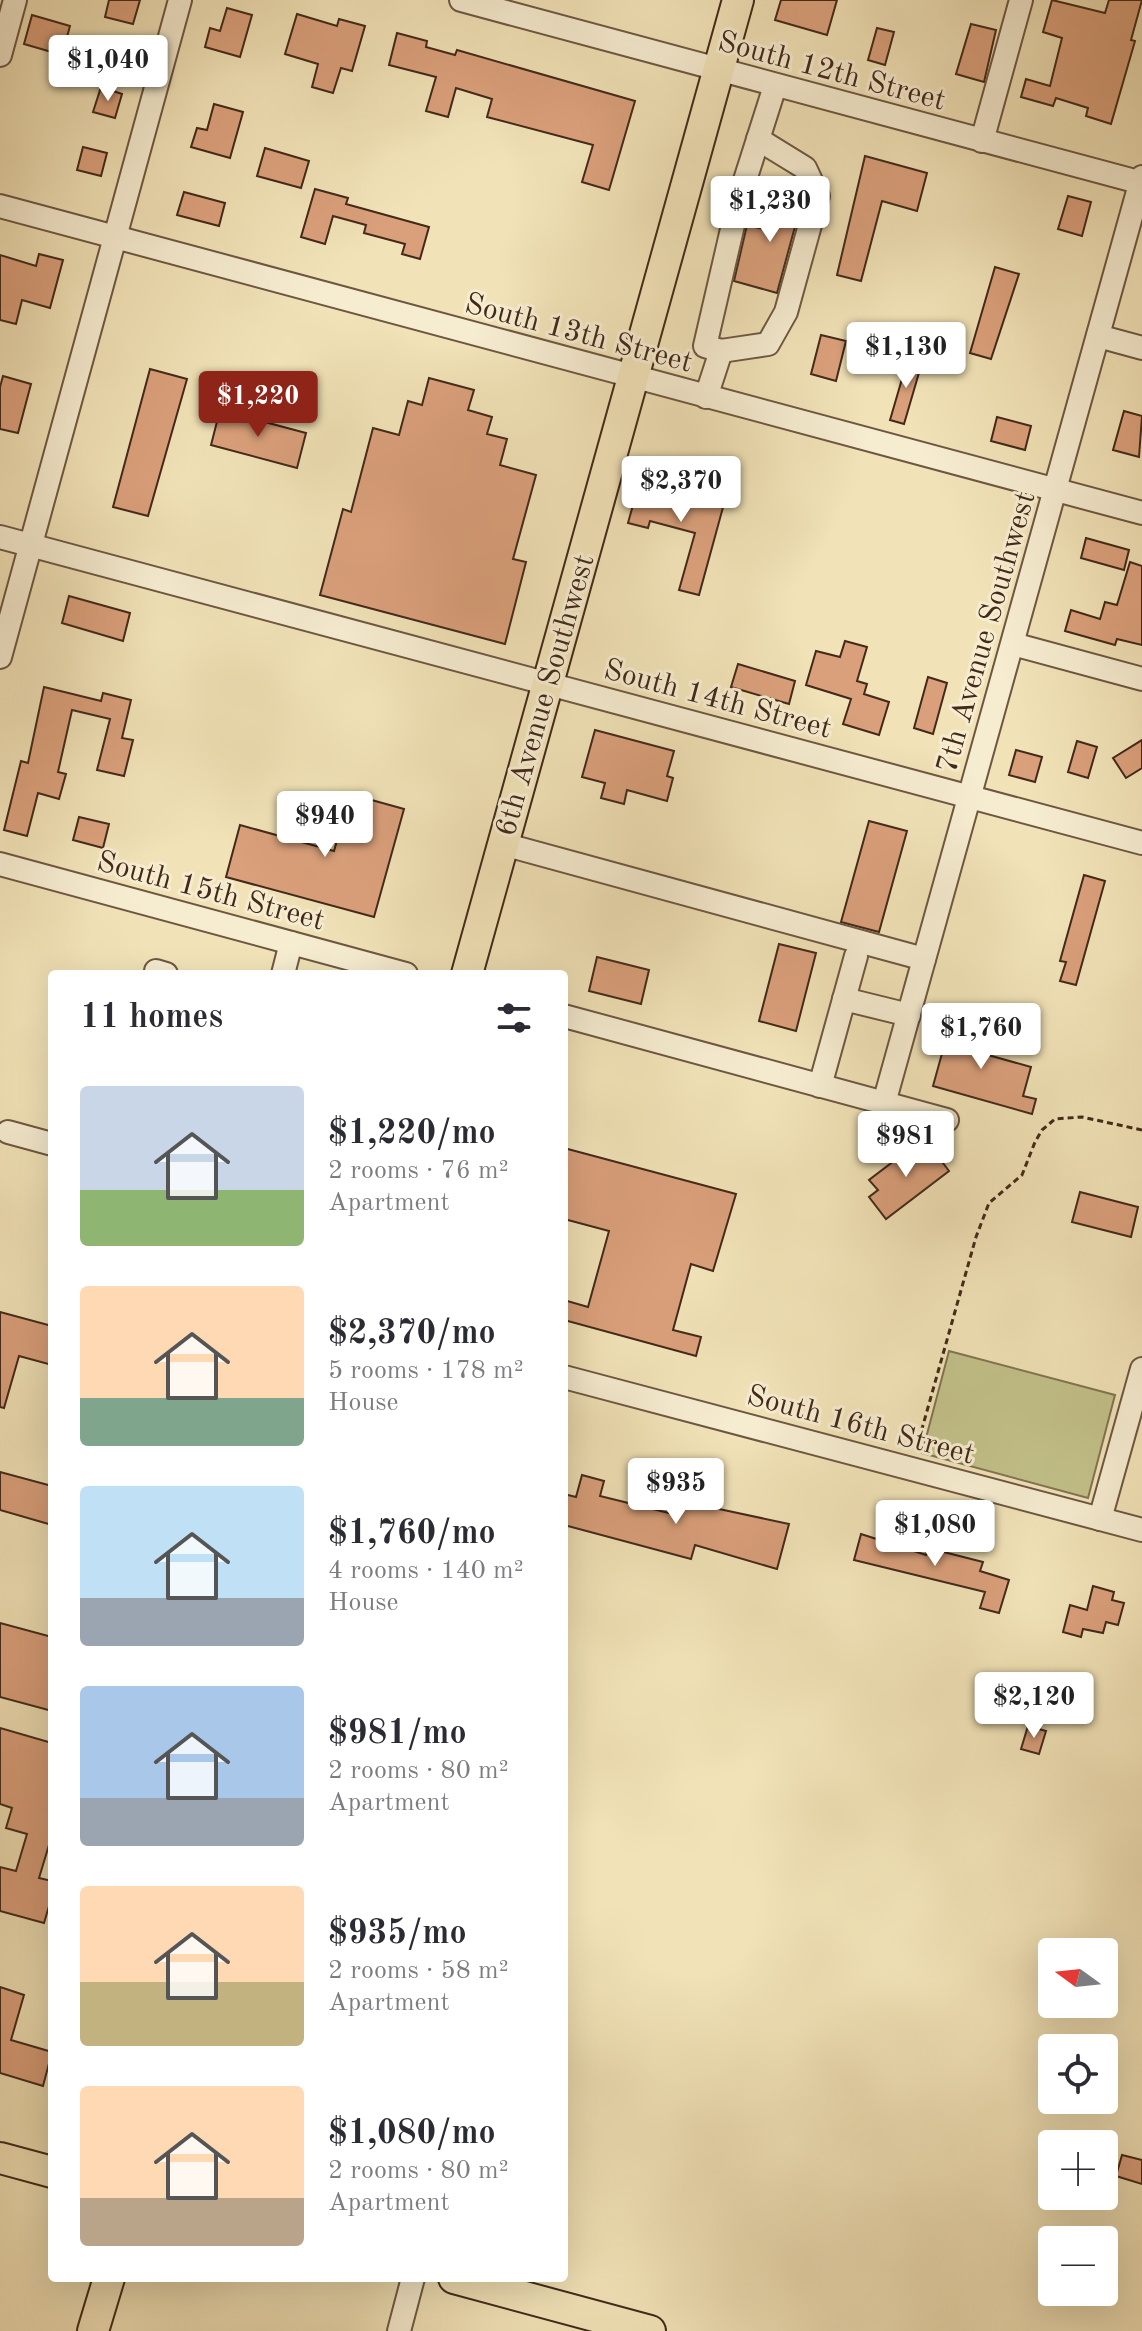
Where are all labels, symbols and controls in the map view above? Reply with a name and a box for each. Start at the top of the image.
street label: South 12th Street [714,27,948,117]
pin: $1,040 [43,35,173,103]
text: $1,040 [67,48,149,74]
pin: $1,230 [705,176,835,244]
text: $1,230 [729,189,811,215]
street label: South 13th Street [461,289,695,379]
pin: $1,130 [841,322,971,390]
text: $1,130 [865,335,947,361]
pin: $1,220 [193,371,323,439]
text: $1,220 [217,384,299,410]
pin: $2,370 [616,456,746,524]
text: $2,370 [640,469,722,495]
street label: 7th Avenue Southwest [932,488,1042,777]
street label: 6th Avenue Southwest [491,551,601,840]
street label: South 14th Street [600,655,834,745]
pin: $940 [278,791,372,859]
text: $940 [295,804,355,830]
street label: South 15th Street [93,847,327,937]
icon: filters [492,996,536,1040]
text: 11 homes [80,1001,223,1035]
pin: $1,760 [916,1003,1046,1071]
text: $1,760 [940,1016,1022,1042]
pin: $981 [859,1111,953,1179]
text: $1,220/mo [328,1117,496,1151]
icon: home [144,1118,240,1214]
text: $981 [876,1124,936,1150]
text: 2 rooms · 76 m² [328,1158,509,1184]
text: Apartment [328,1190,450,1216]
text: $2,370/mo [328,1317,496,1351]
icon: home [144,1318,240,1414]
text: 5 rooms · 178 m² [328,1358,524,1384]
street label: South 16th Street [743,1381,977,1471]
text: House [328,1390,399,1416]
pin: $935 [629,1458,723,1526]
text: $935 [646,1471,706,1497]
pin: $1,080 [870,1500,1000,1568]
text: $1,080 [894,1513,976,1539]
text: $1,760/mo [328,1517,496,1551]
icon: home [144,1518,240,1614]
text: 4 rooms · 140 m² [328,1558,524,1584]
text: House [328,1590,399,1616]
pin: $2,120 [969,1672,1099,1740]
text: $2,120 [993,1685,1075,1711]
text: $981/mo [328,1717,467,1751]
icon: home [144,1718,240,1814]
text: 2 rooms · 80 m² [328,1758,509,1784]
text: Apartment [328,1790,450,1816]
text: $935/mo [328,1917,467,1951]
icon: home [144,1918,240,2014]
north arrow [1038,1938,1118,2018]
map controls [1038,1938,1118,2306]
text: 2 rooms · 58 m² [328,1958,509,1984]
text: Apartment [328,1990,450,2016]
button: locate [1038,2034,1118,2114]
text: $1,080/mo [328,2117,496,2151]
icon: home [144,2118,240,2214]
button: + [1038,2130,1118,2210]
text: 2 rooms · 80 m² [328,2158,509,2184]
text: Apartment [328,2190,450,2216]
button: − [1038,2226,1118,2306]

